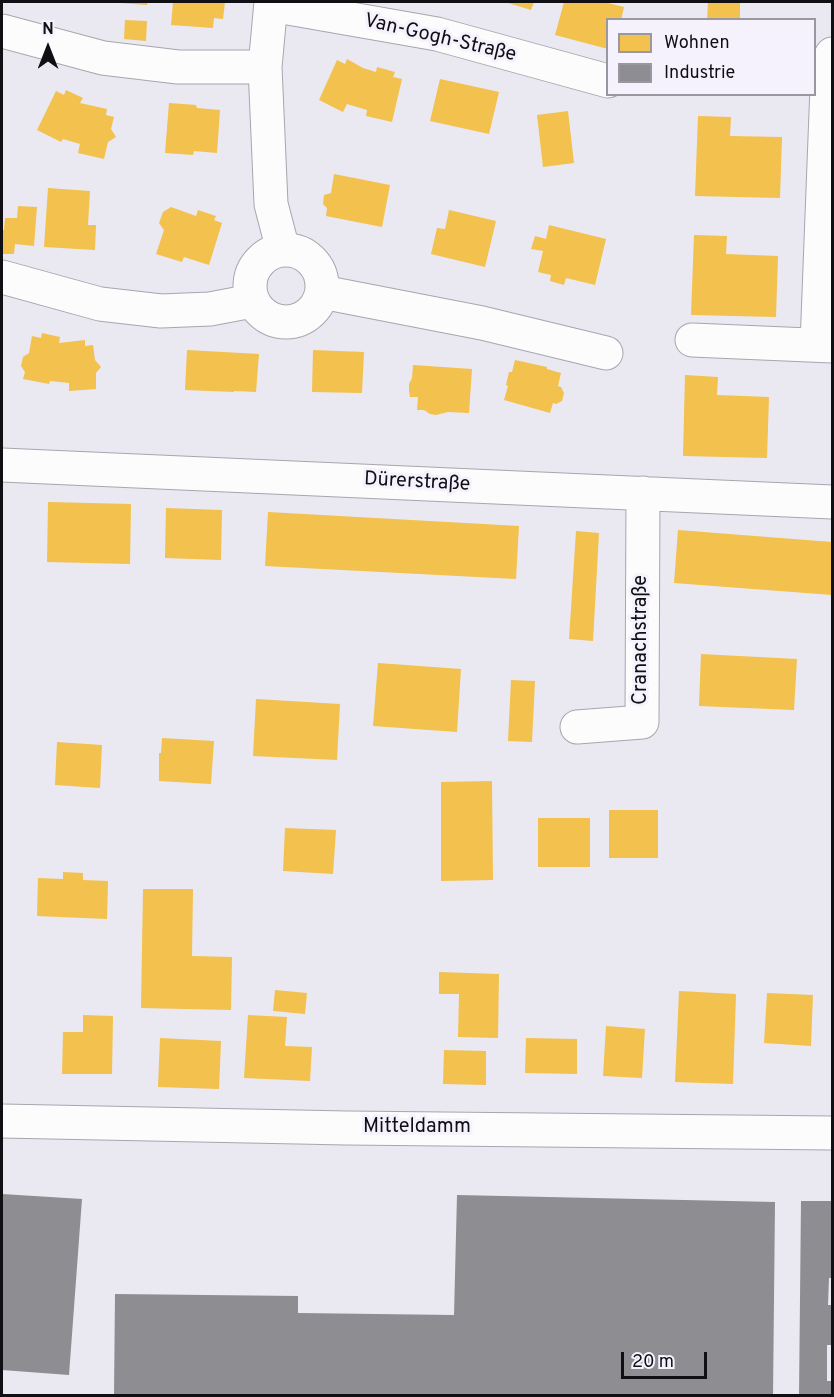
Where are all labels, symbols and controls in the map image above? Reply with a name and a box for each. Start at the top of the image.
street label: Van-Gogh-Straße [362,10,518,68]
north arrow [18,18,78,78]
legend [606,18,816,96]
text: N [42,20,54,40]
text: Wohnen [664,32,730,55]
text: Industrie [664,62,735,85]
street label: Dürerstraße [363,468,471,498]
street label: Cranachstraße [630,575,654,705]
street label: Mitteldamm [363,1116,471,1140]
scale bar [624,1340,710,1378]
text: 20 m [632,1351,674,1374]

